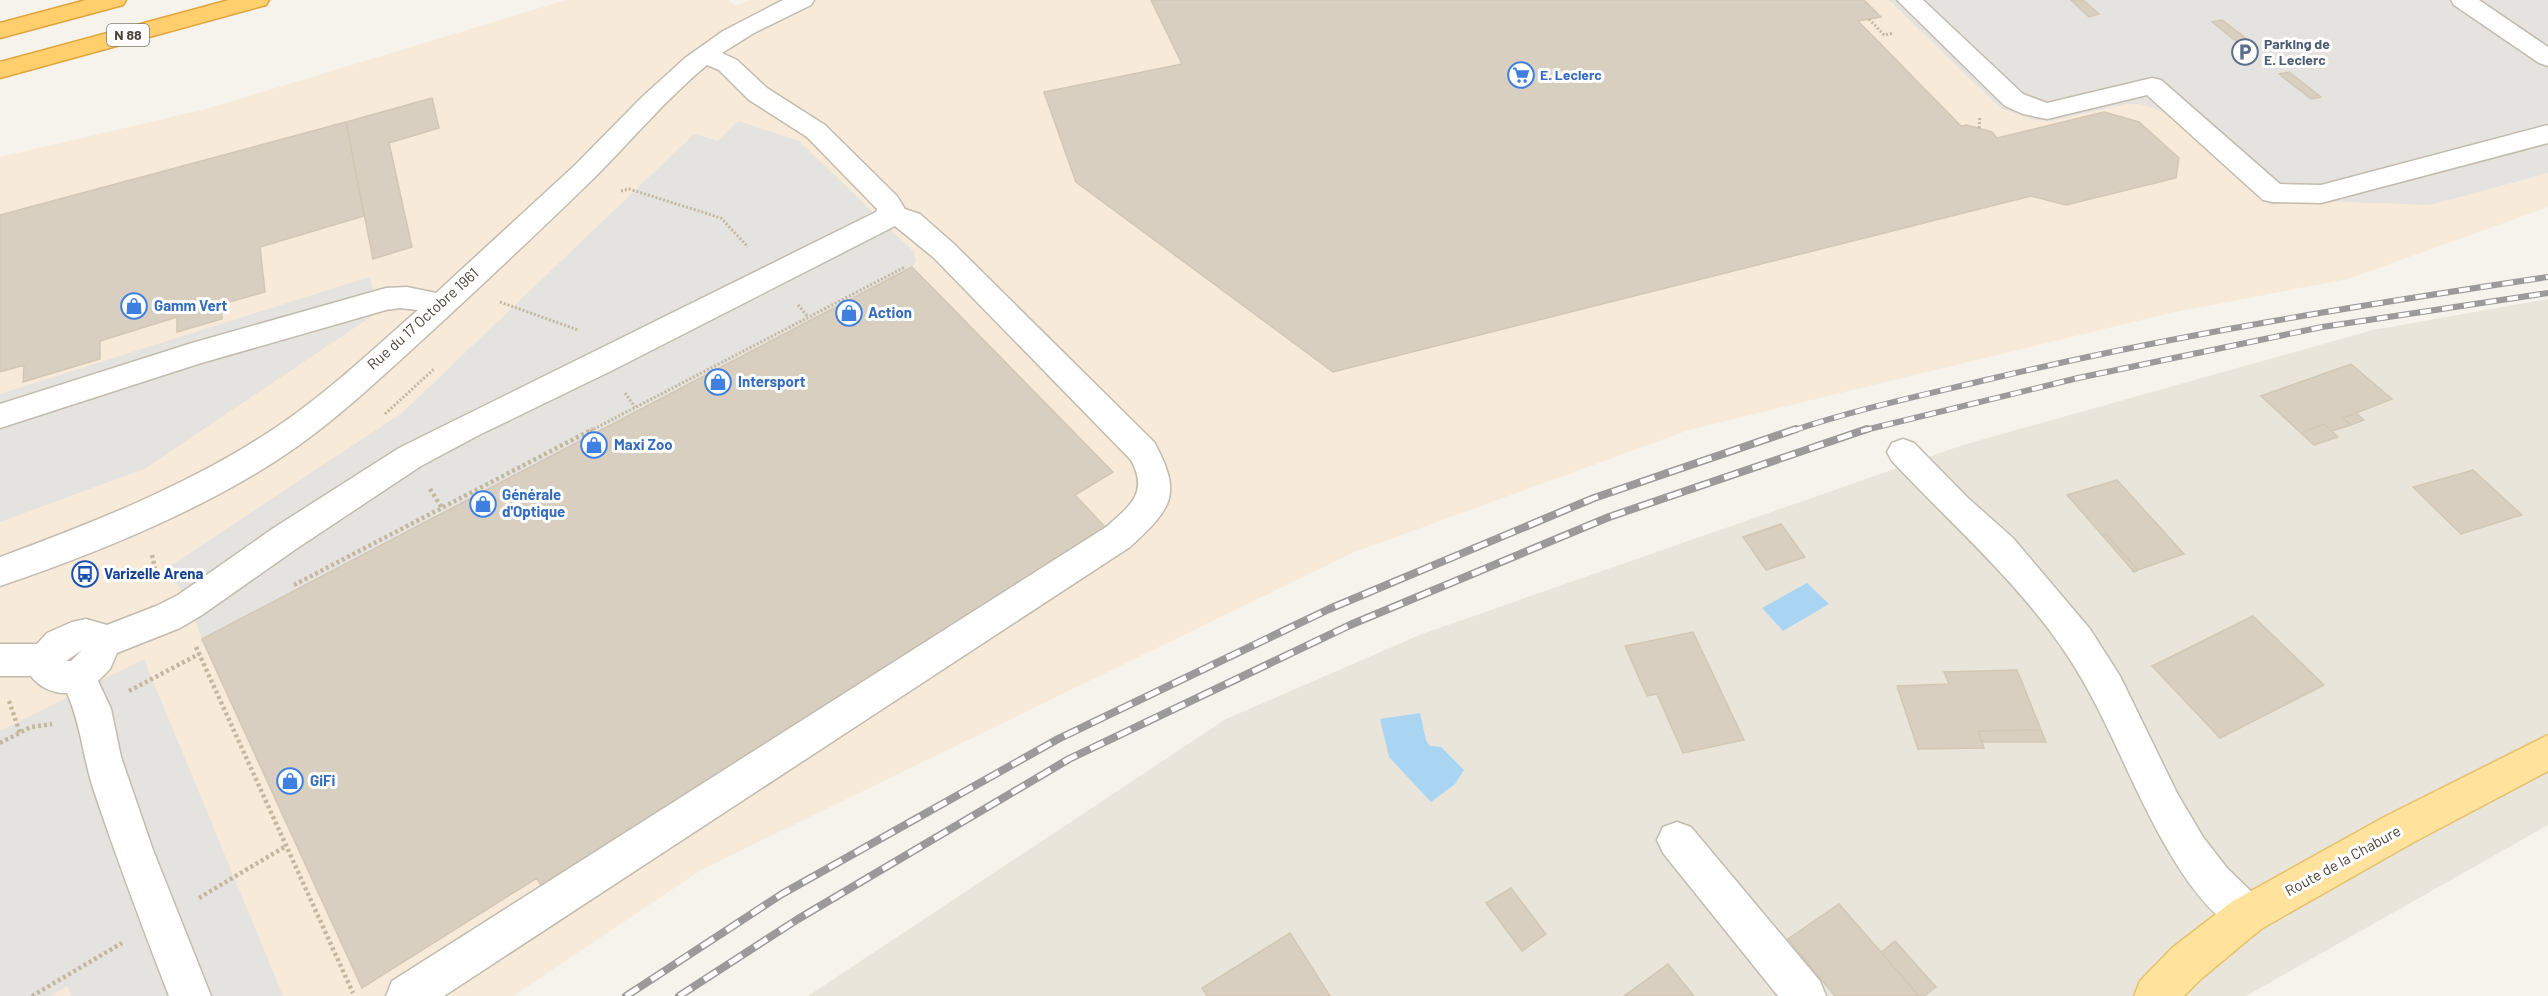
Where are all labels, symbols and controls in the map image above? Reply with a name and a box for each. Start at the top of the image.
road number: N 88 [107,24,149,46]
place label: Parking de E. Leclerc [2264,35,2330,68]
parking icon: Parking de E. Leclerc [2230,37,2260,67]
supermarket icon: E. Leclerc [1506,60,1536,90]
place label: E. Leclerc [1540,66,1602,83]
street label: Rue du 17 Octobre 1961 [363,264,482,373]
shop icon: Gamm Vert [119,291,149,321]
place label: Gamm Vert [154,296,228,314]
shop icon: Action [834,298,864,328]
place label: Action [868,303,912,321]
shop icon: Intersport [703,367,733,397]
place label: Intersport [738,372,806,390]
shop icon: Maxi Zoo [579,430,609,460]
place label: Maxi Zoo [614,435,673,453]
place label: Générale d'Optique [502,485,565,520]
shop icon: Générale d'Optique [468,489,498,519]
bus stop icon: Varizelle Arena [70,559,100,589]
place label: Varizelle Arena [104,564,204,582]
shop icon: GiFi [275,766,305,796]
place label: GiFi [310,771,335,789]
street label: Route de la Chabure [2282,821,2403,899]

